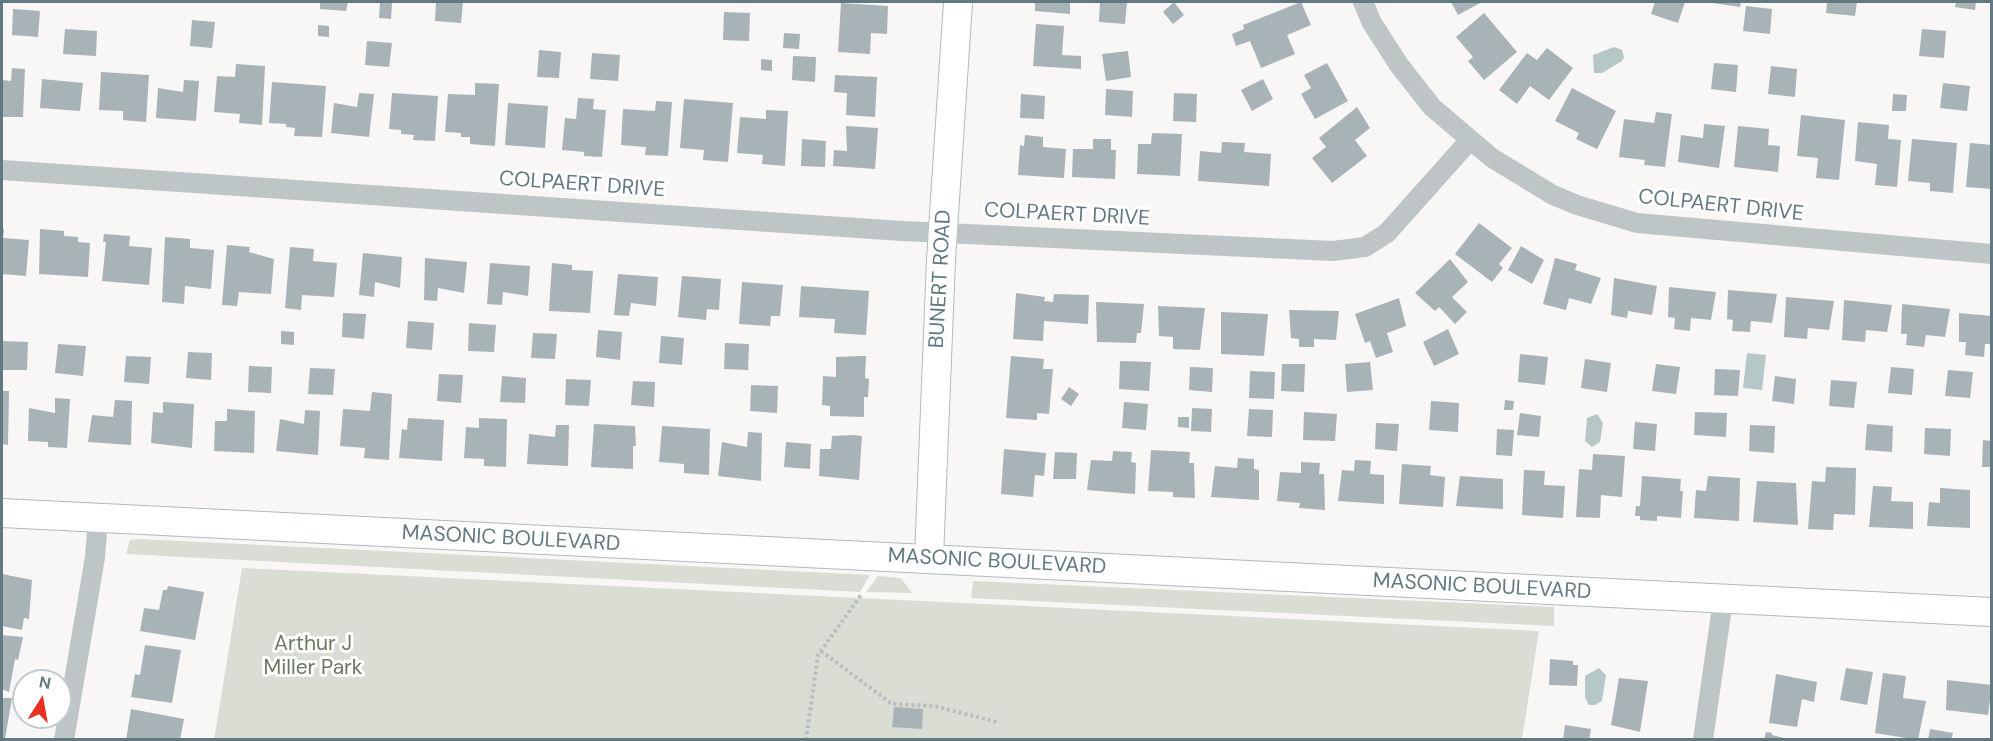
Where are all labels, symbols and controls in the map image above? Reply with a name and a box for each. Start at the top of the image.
street label: COLPAERT DRIVE [498,167,666,203]
street label: COLPAERT DRIVE [1637,185,1805,227]
street label: COLPAERT DRIVE [983,198,1151,232]
street label: BUNERT ROAD [925,209,957,349]
street label: MASONIC BOULEVARD [401,521,621,557]
street label: MASONIC BOULEVARD [887,544,1107,580]
street label: MASONIC BOULEVARD [1372,569,1592,605]
park label: Arthur J Miller Park [264,631,362,681]
north arrow [12,669,72,729]
text: N [37,671,53,694]

